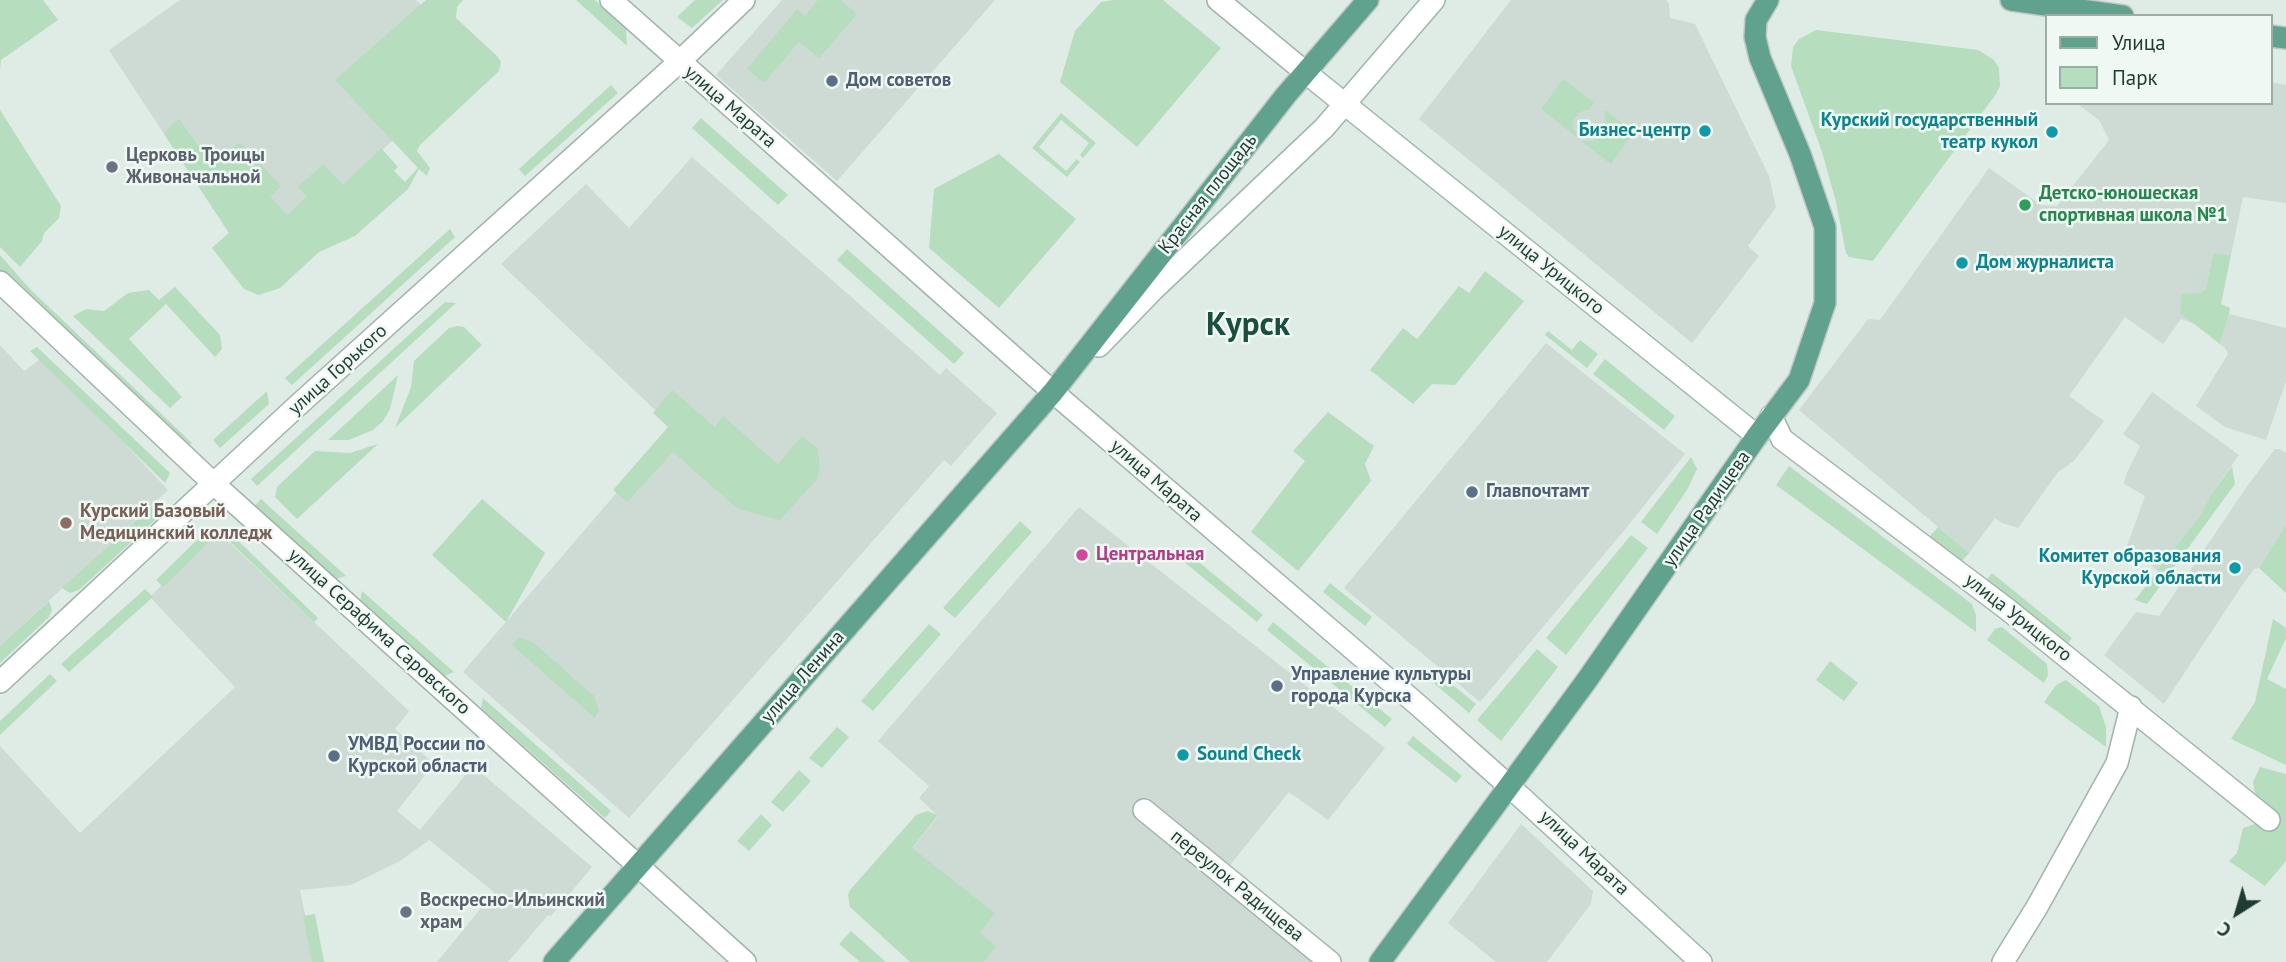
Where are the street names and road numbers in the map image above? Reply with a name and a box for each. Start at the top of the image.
street label: улица Марата [679,61,781,153]
street label: Красная площадь [1154,129,1262,259]
street label: улица Урицкого [1493,220,1609,320]
street label: улица Горького [284,320,392,420]
street label: улица Марата [1105,435,1207,527]
street label: улица Радищева [1659,447,1755,571]
street label: улица Серафима Саровского [283,544,475,720]
street label: улица Урицкого [1960,569,2076,667]
street label: улица Ленина [757,626,849,728]
street label: улица Марата [1534,806,1634,900]
street label: переулок Радищева [1166,825,1308,947]

